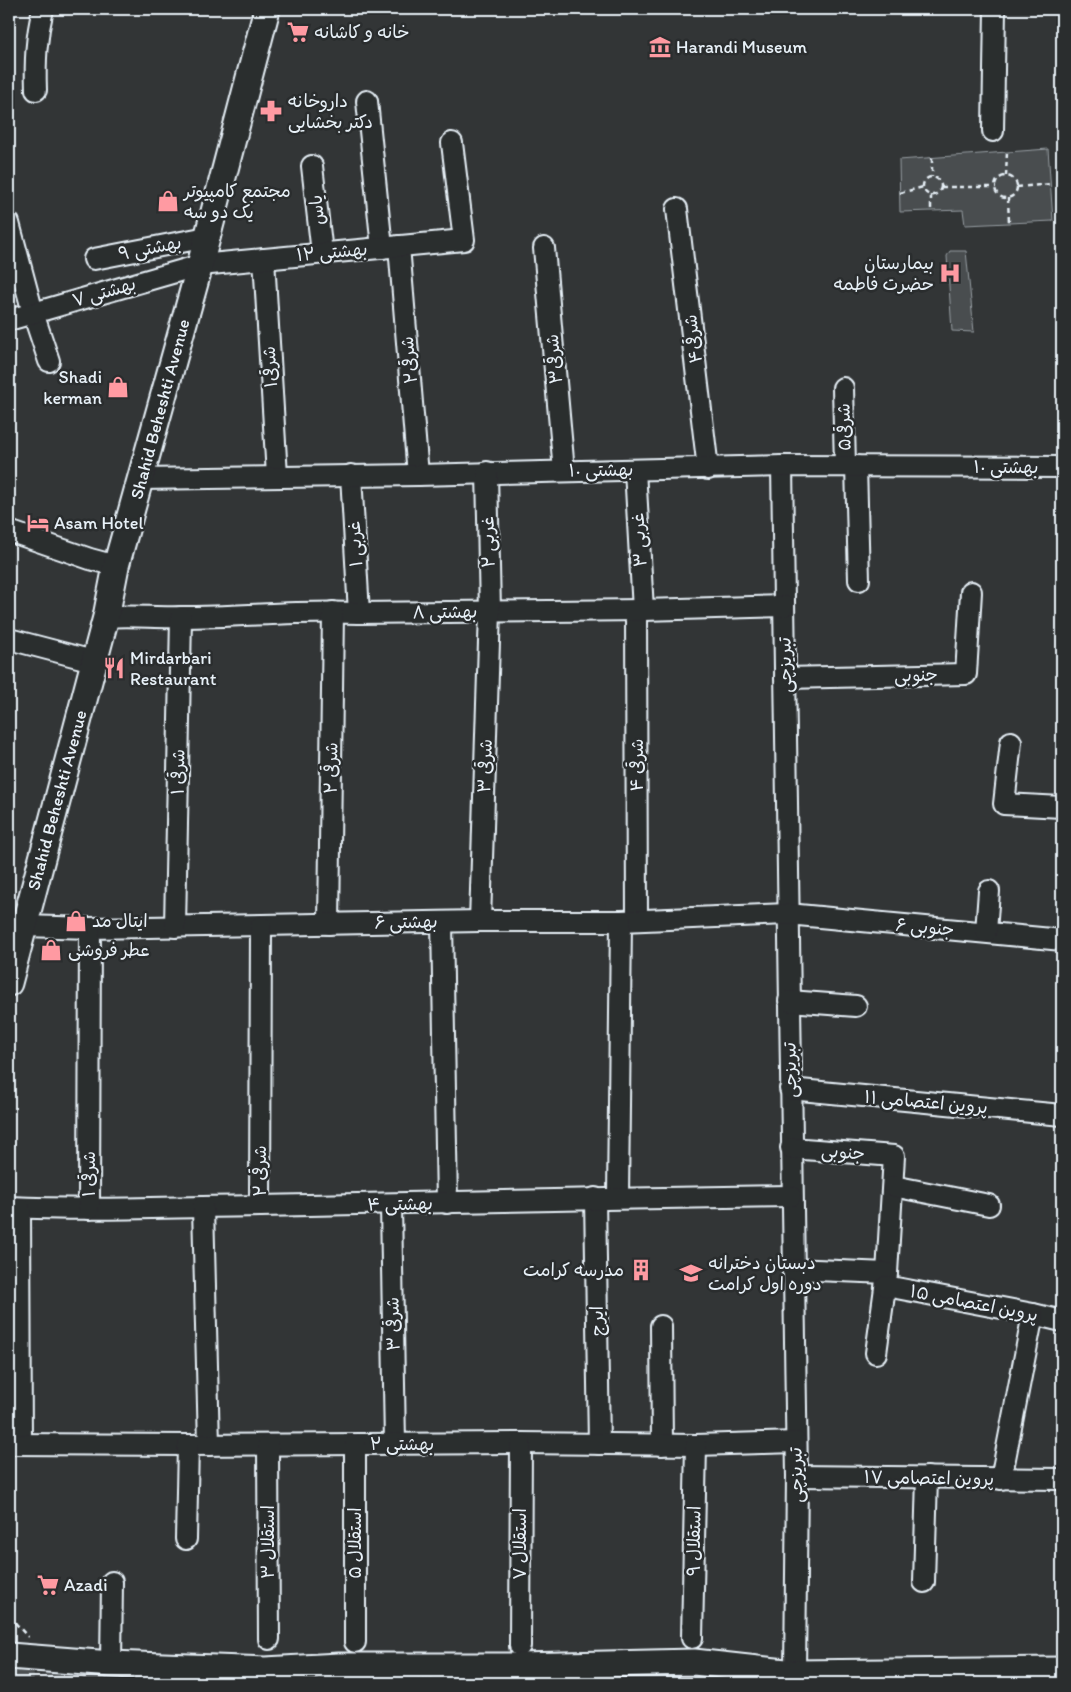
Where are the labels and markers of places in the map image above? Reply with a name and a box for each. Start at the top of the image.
supermarket icon: خانه و کاشانه [285,19,311,45]
place label: خانه و کاشانه [314,21,410,43]
museum icon: Harandi Museum [647,34,673,60]
place label: Harandi Museum [676,36,808,58]
place label: داروخانه دکتر بخشایی [288,90,373,133]
pharmacy icon: داروخانه دکتر بخشایی [258,98,284,124]
place label: مجتمع کامپیوتر یک دو سه [182,180,291,223]
shop icon: مجتمع کامپیوتر یک دو سه [155,188,181,214]
place label: بیمارستان حضرت فاطمه [834,252,934,295]
hospital icon: بیمارستان حضرت فاطمه [937,260,963,286]
place label: Shadi kerman [43,366,102,409]
shop icon: Shadi kerman [105,374,131,400]
hotel icon: Asam Hotel [25,510,51,536]
place label: Asam Hotel [54,512,144,534]
place label: Mirdarbari Restaurant [130,647,217,690]
restaurant icon: Mirdarbari Restaurant [101,655,127,681]
shop icon: ایتال مد [63,908,89,934]
place label: ایتال مد [92,910,148,932]
shop icon: عطر فروشی [38,937,64,963]
place label: عطر فروشی [68,939,150,961]
place label: دبستان دخترانه دوره اول کرامت [708,1252,822,1295]
building icon: مدرسه کرامت [628,1257,654,1283]
place label: مدرسه کرامت [523,1259,624,1281]
school or university icon: دبستان دخترانه دوره اول کرامت [678,1260,704,1286]
supermarket icon: Azadi [35,1572,61,1598]
place label: Azadi [64,1574,108,1596]

